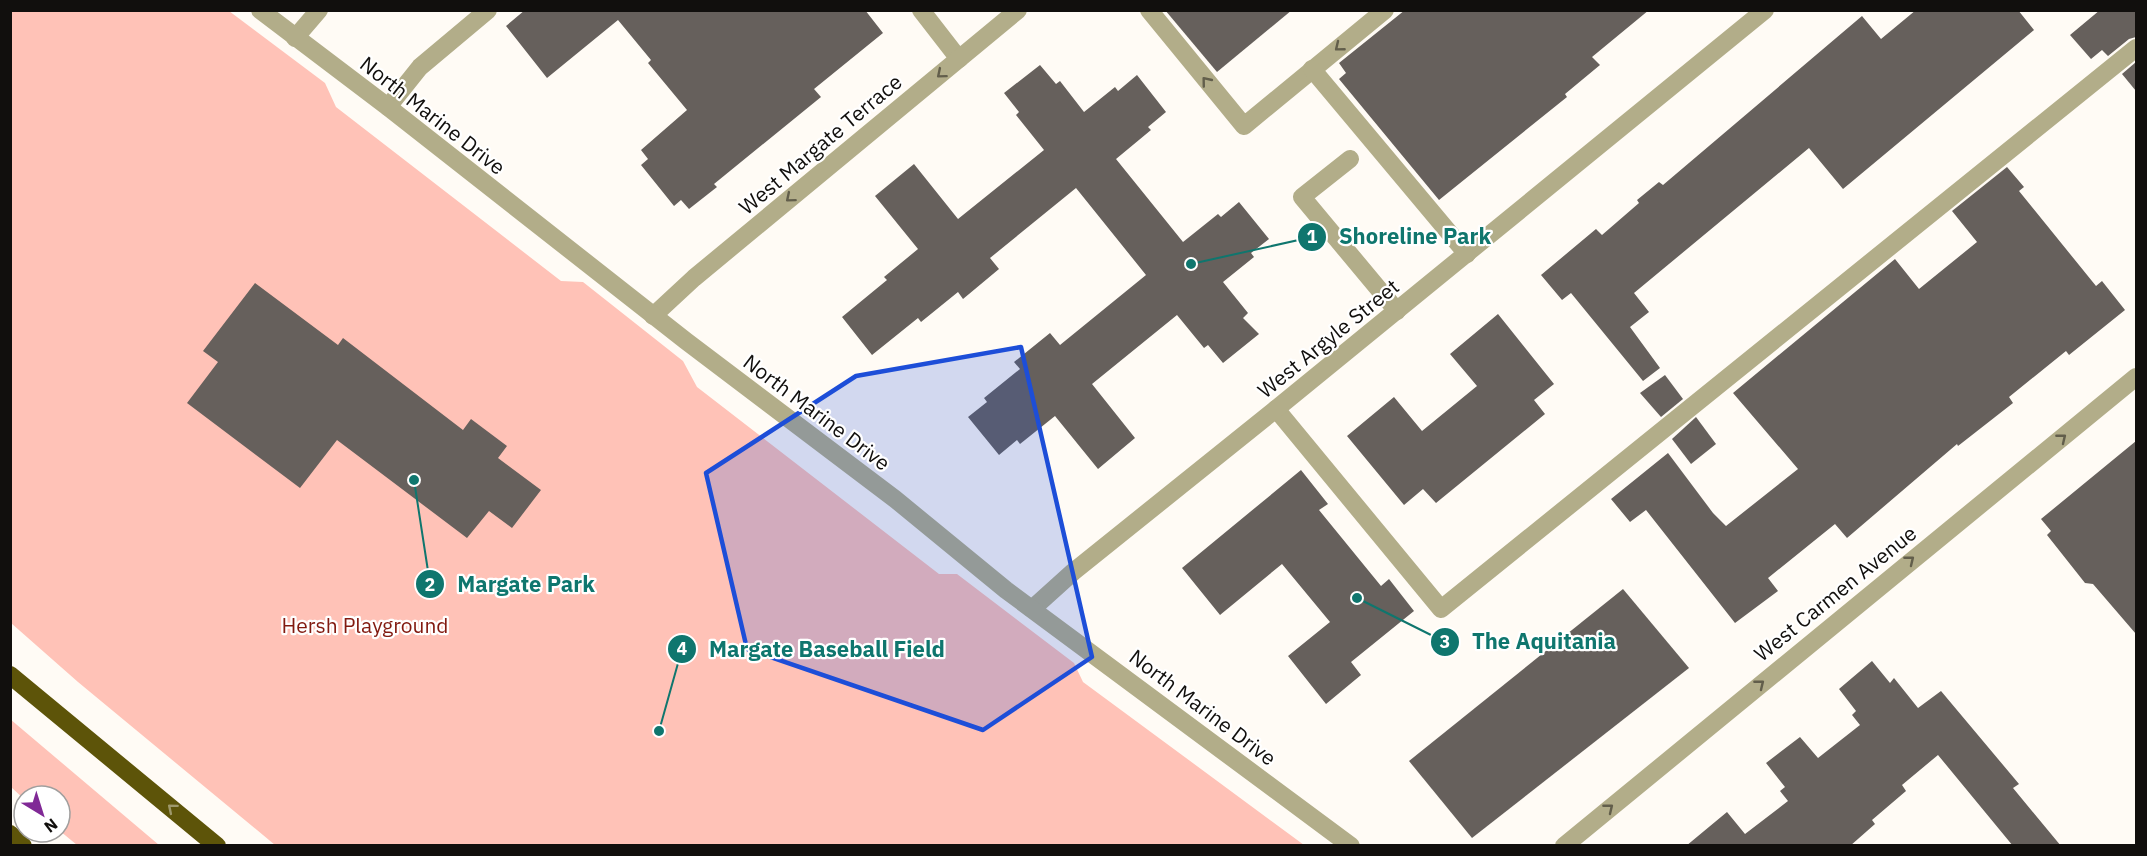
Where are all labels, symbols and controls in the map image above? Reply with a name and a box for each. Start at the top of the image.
one-way arrow [1335,40,1346,51]
street label: North Marine Drive [355,49,511,181]
one-way arrow [937,67,948,78]
street label: West Margate Terrace [733,68,907,220]
one-way arrow [1203,76,1214,87]
one-way arrow [786,191,797,202]
callout: Shoreline Park [1297,217,1503,257]
text: Shoreline Park [1339,221,1491,250]
text: 1 [1307,225,1318,248]
street label: West Argyle Street [1251,272,1405,404]
street label: North Marine Drive [738,348,896,476]
one-way arrow [2055,434,2066,445]
street label: West Carmen Avenue [1748,519,1922,667]
one-way arrow [1903,557,1914,568]
callout: Margate Park [415,564,607,604]
text: Margate Park [457,569,595,598]
text: 2 [425,573,435,596]
park label: Hersh Playground [281,611,449,639]
callout: The Aquitania [1430,622,1628,662]
text: The Aquitania [1472,626,1616,655]
callout: Margate Baseball Field [667,629,957,669]
text: 3 [1440,630,1450,653]
text: Margate Baseball Field [709,634,945,663]
text: 4 [677,637,688,660]
street label: North Marine Drive [1124,643,1282,771]
one-way arrow [1753,681,1764,692]
north arrow [12,784,72,844]
one-way arrow [168,805,179,816]
one-way arrow [1602,805,1613,816]
text: N [41,814,62,837]

